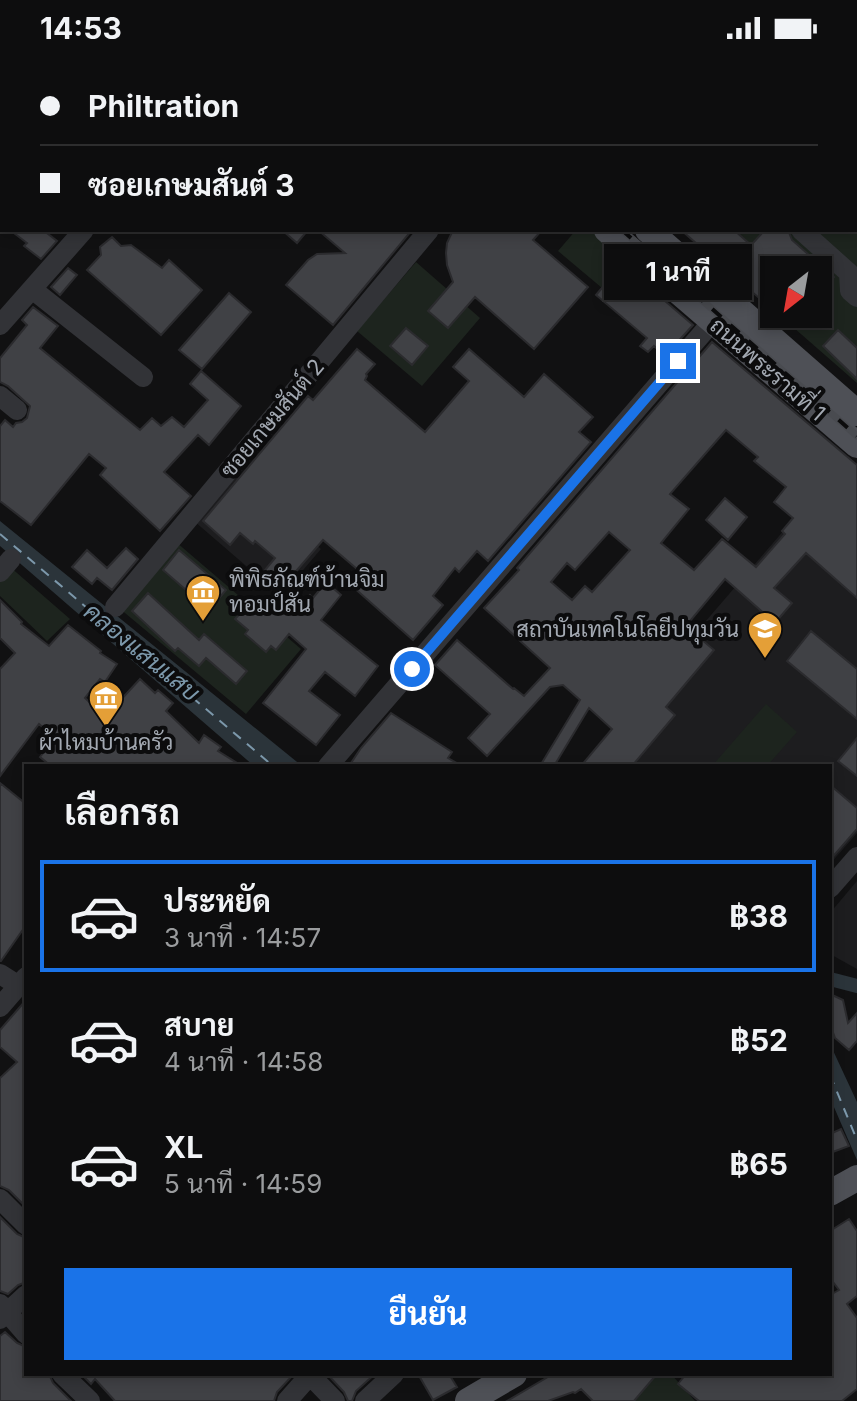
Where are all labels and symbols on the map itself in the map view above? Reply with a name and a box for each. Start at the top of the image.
callout: 1 นาที [604,245,752,301]
north arrow [760,256,832,328]
street label: ถนนพระรามที่ 1 [705,308,835,426]
route end [660,343,696,379]
street label: ซอยเกษมสันต์ 2 [214,353,329,483]
place label: พิพิธภัณฑ์บ้านจิม ทอมป์สัน [229,565,385,617]
museum icon: พิพิธภัณฑ์บ้านจิม ทอมป์สัน [184,573,222,623]
water label: คลองแสนแสบ [79,597,206,708]
school or university icon: สถาบันเทคโนโลยีปทุมวัน [746,610,784,660]
place label: สถาบันเทคโนโลยีปทุมวัน [516,615,739,645]
route start [394,651,430,687]
museum icon: ผ้าไหมบ้านครัว [87,679,125,729]
place label: ผ้าไหมบ้านครัว [39,728,173,755]

